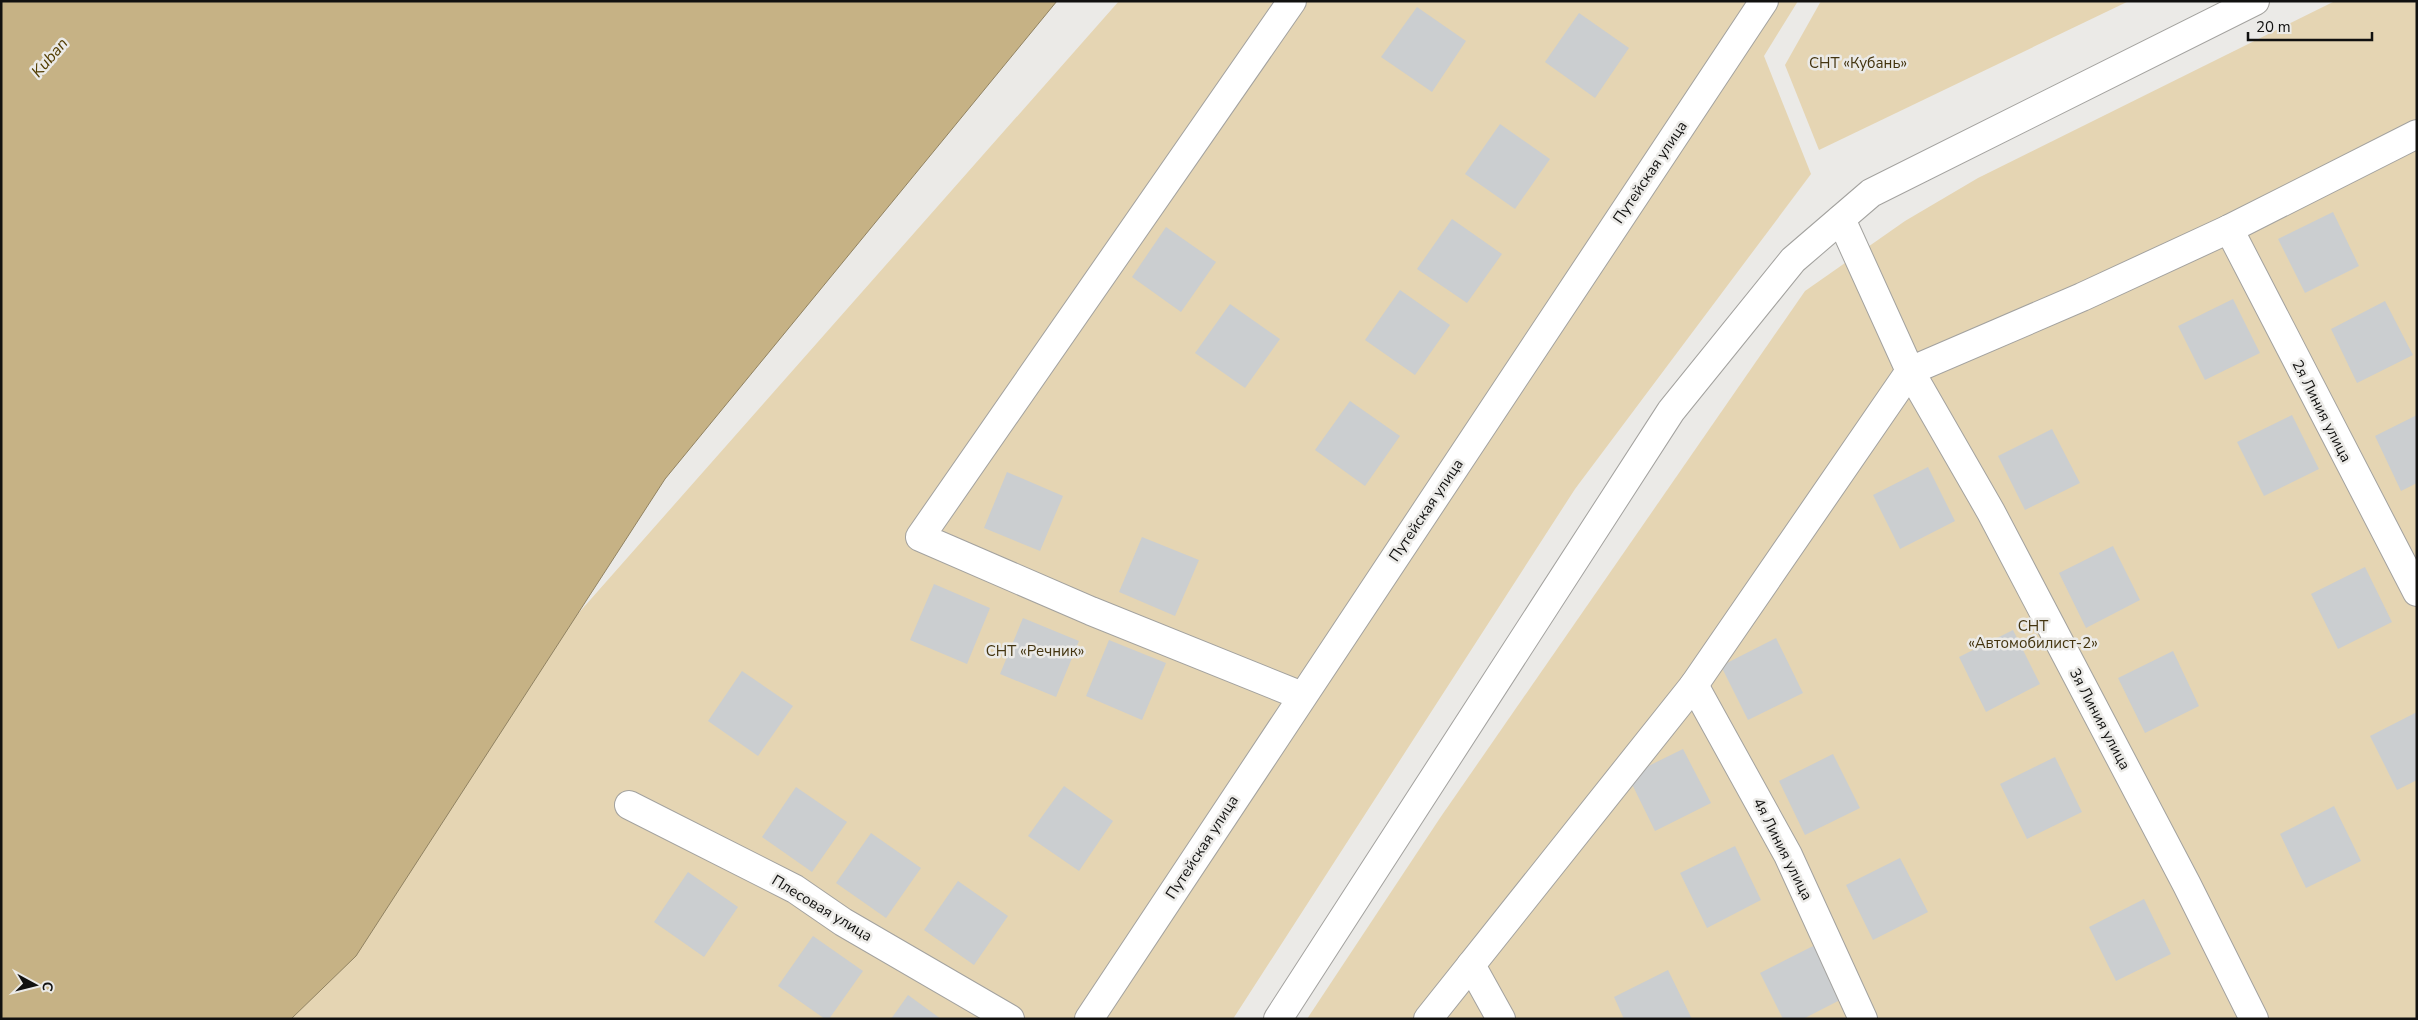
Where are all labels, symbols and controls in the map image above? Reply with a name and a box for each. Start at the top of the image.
scale bar [2248,10,2372,42]
text: 20 m [2256,17,2291,37]
water label: Kuban [26,33,73,82]
park label: СНТ «Кубань» [1809,53,1907,73]
street label: Путейская улица [1608,117,1692,227]
street label: 2я Линия улица [2288,356,2356,466]
street label: Путейская улица [1384,455,1468,565]
park label: СНТ «Автомобилист-2» [1968,616,2098,653]
park label: СНТ «Речник» [986,641,1084,661]
street label: 3я Линия улица [2065,665,2135,773]
street label: Путейская улица [1161,791,1243,903]
street label: 4я Линия улица [1749,794,1817,904]
street label: Плесовая улица [768,870,876,946]
north arrow [10,960,60,1010]
text: С [37,981,57,993]

